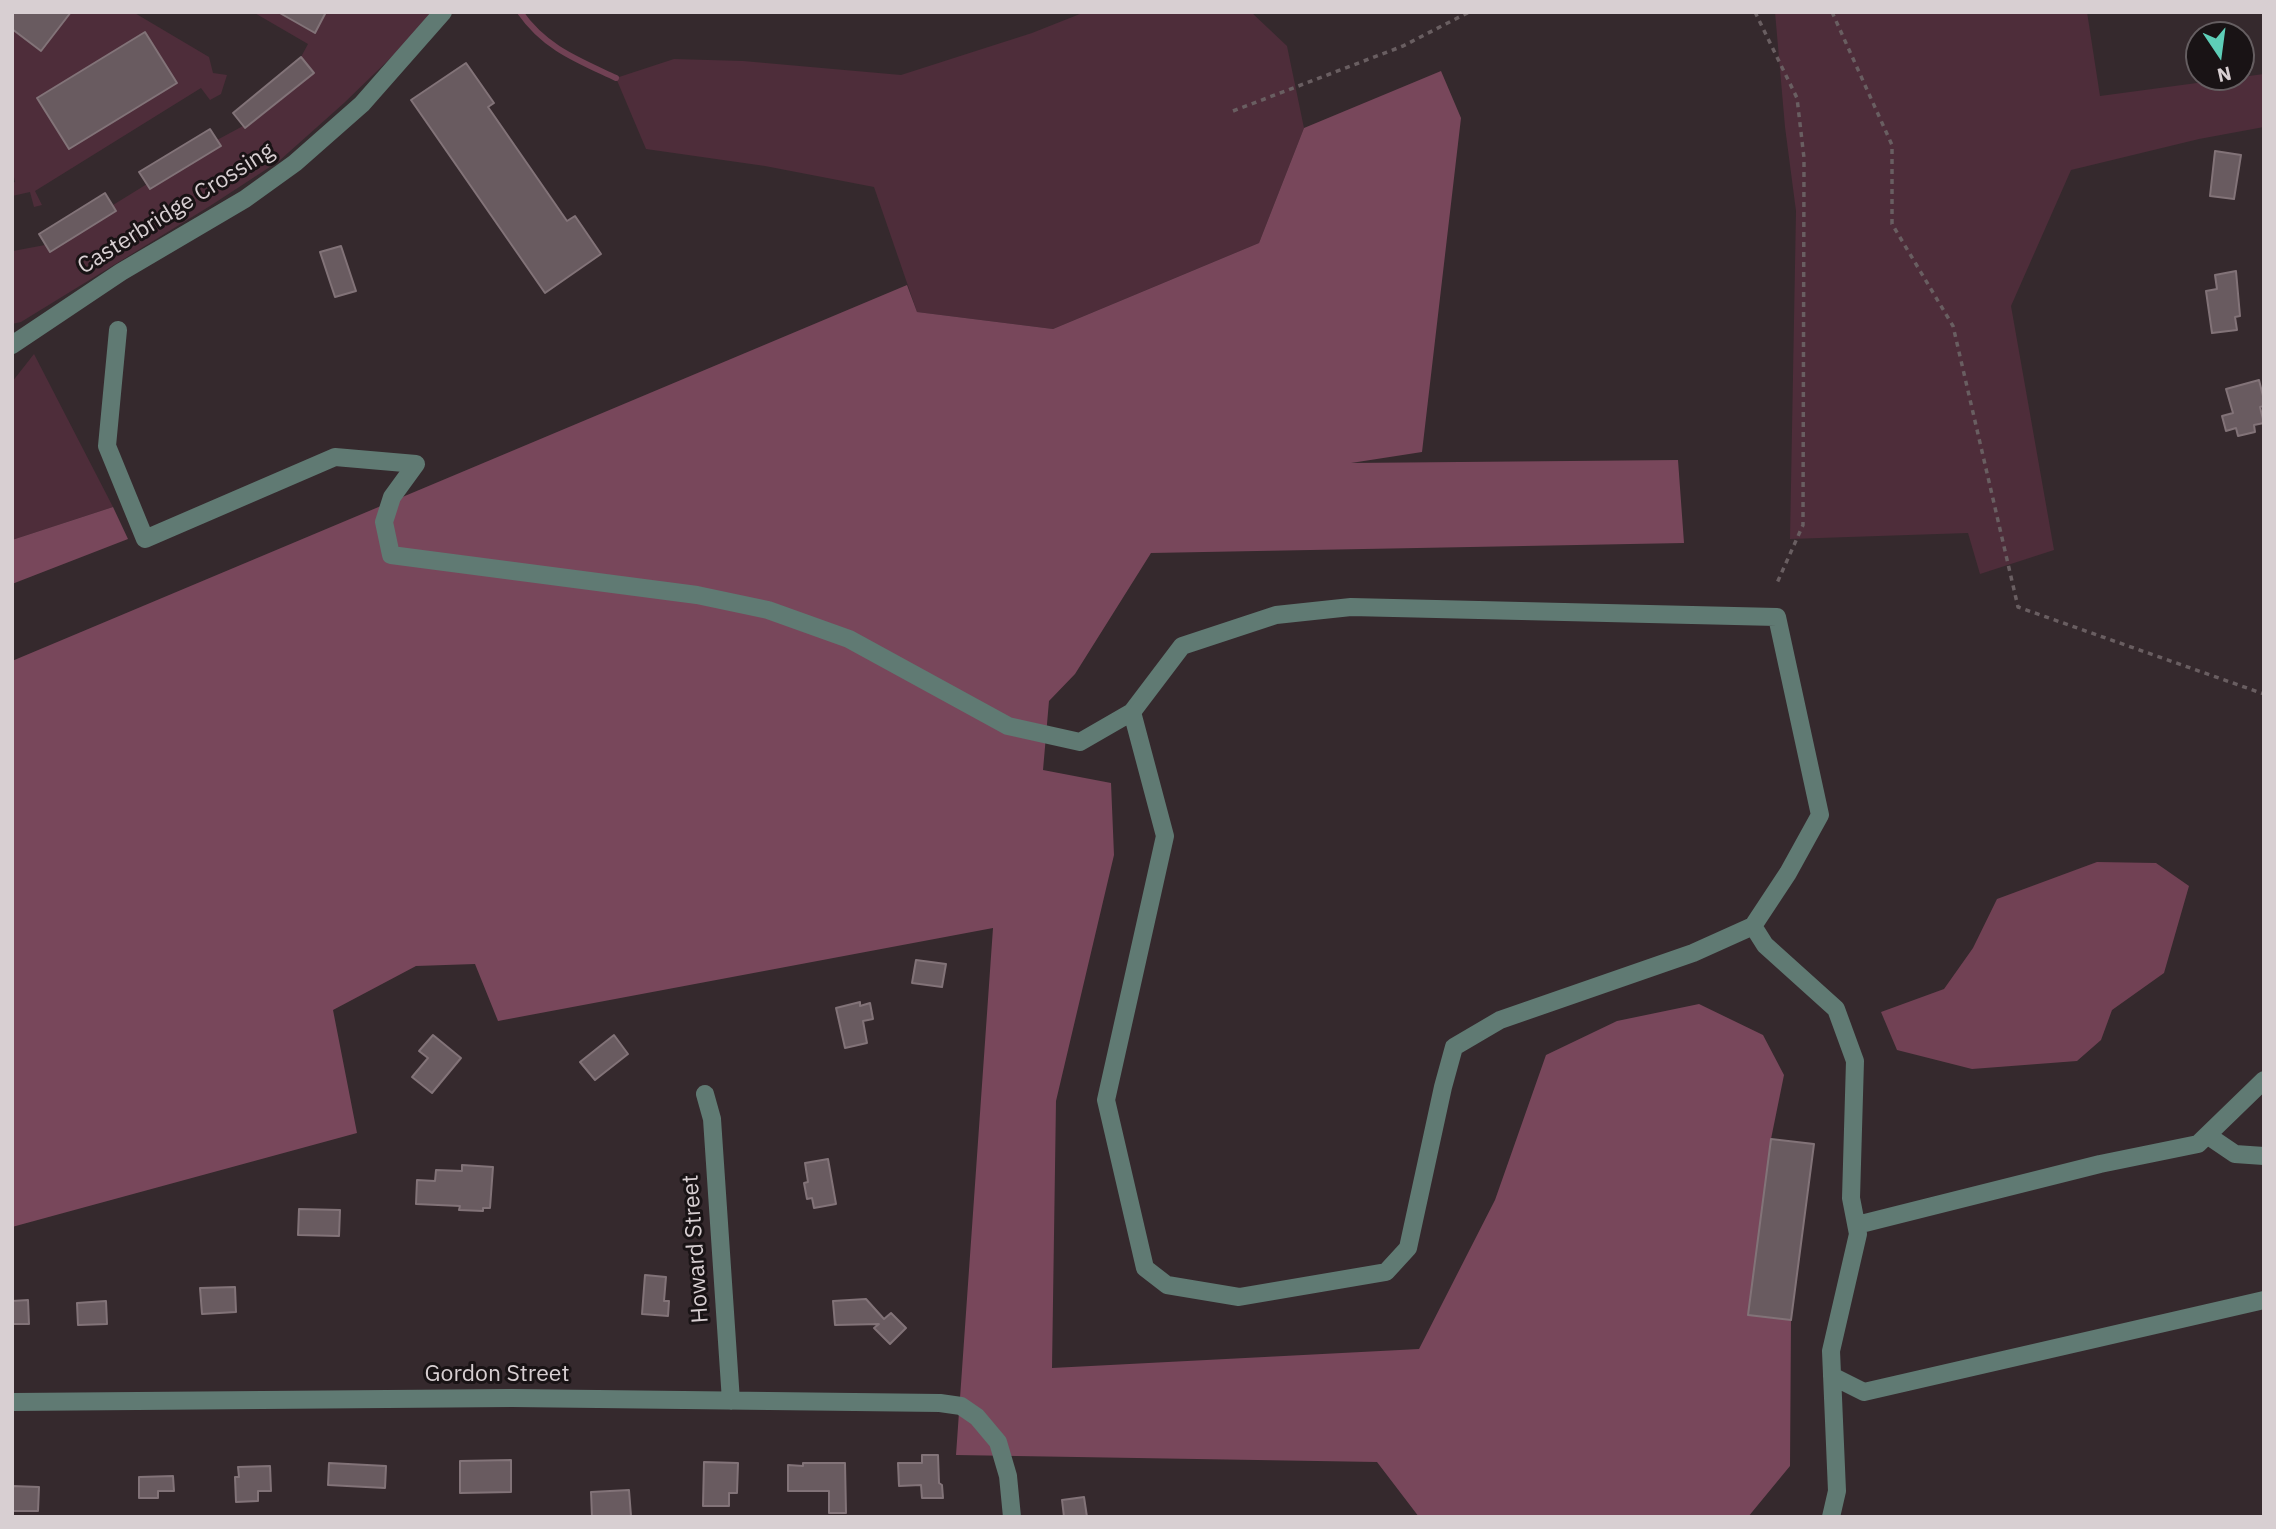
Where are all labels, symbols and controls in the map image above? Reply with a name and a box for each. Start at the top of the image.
north arrow [2185,21,2255,91]
text: N [2215,61,2234,88]
street label: Casterbridge Crossing [73,137,279,281]
street label: Howard Street [677,1174,715,1324]
street label: Gordon Street [425,1360,569,1388]

